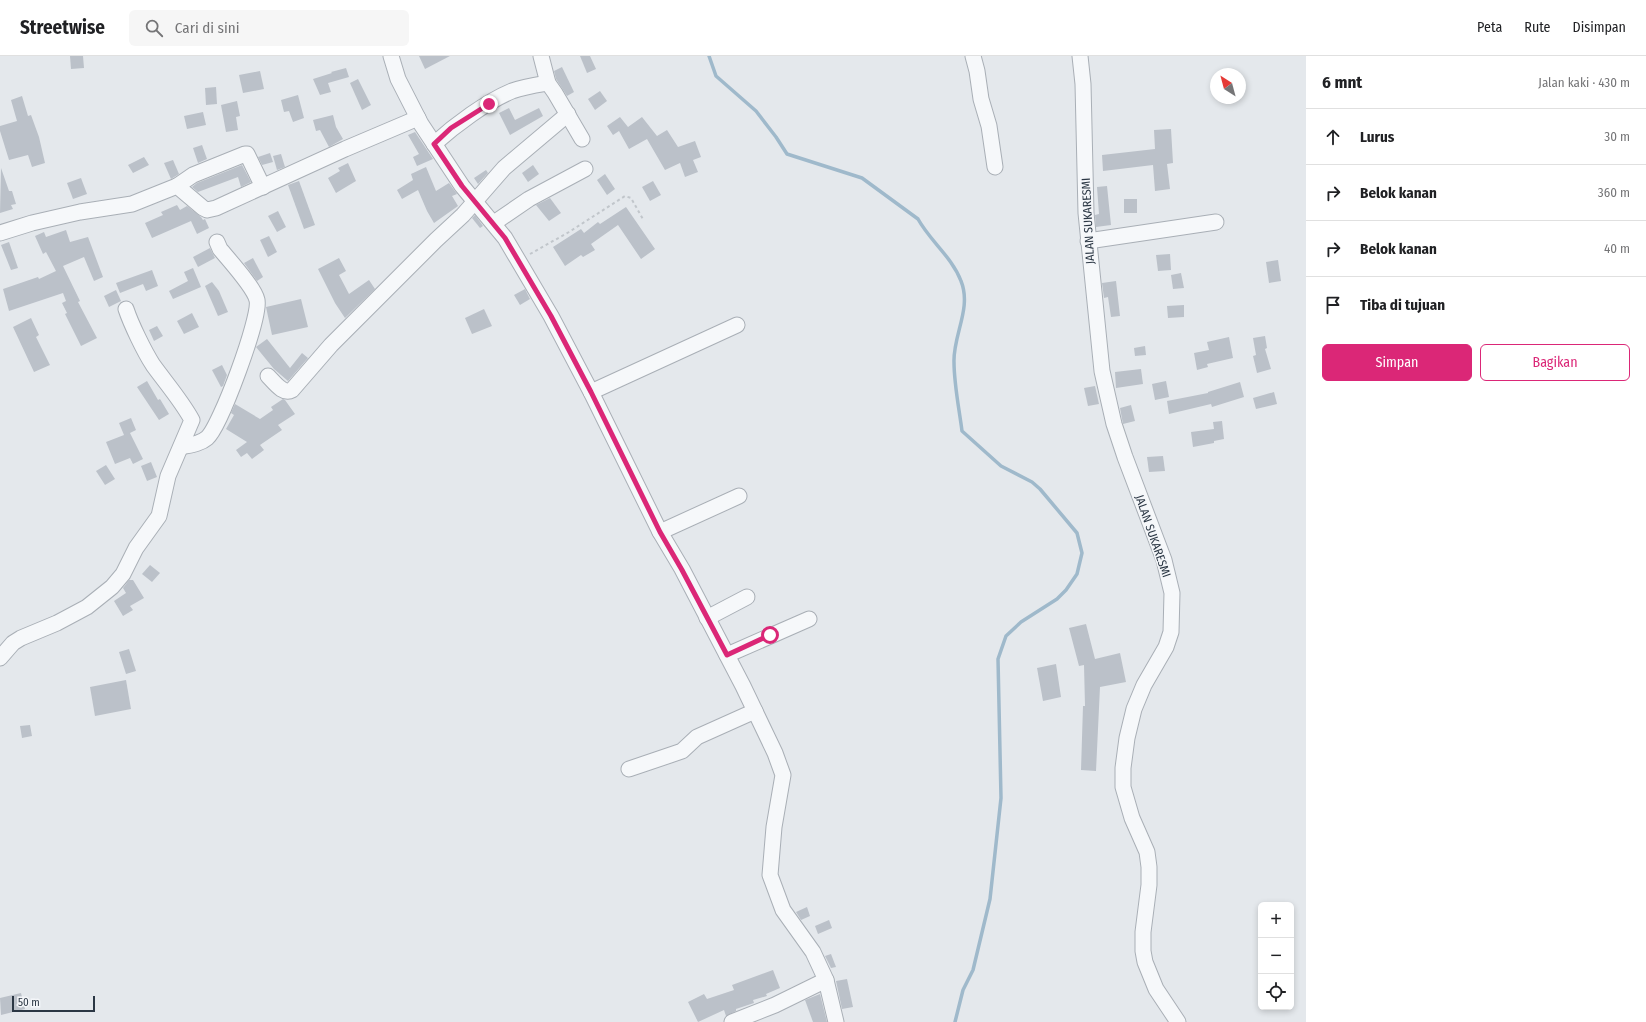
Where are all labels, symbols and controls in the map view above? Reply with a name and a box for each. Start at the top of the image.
search box [129,10,409,46]
text: Streetwise [20,16,105,39]
icon: search [143,17,165,39]
text: Cari di sini [175,19,239,37]
text: Peta [1477,19,1502,36]
text: Rute [1524,19,1551,36]
text: Disimpan [1573,19,1626,36]
north arrow [1210,68,1246,104]
text: 6 mnt [1322,72,1362,93]
text: Jalan kaki · 430 m [1538,75,1630,90]
route end [480,95,498,113]
icon: ahead [1322,126,1344,148]
text: Lurus [1360,128,1394,146]
text: 30 m [1604,129,1630,144]
street label: JALAN SUKARESMI [1079,177,1097,265]
icon: right [1322,182,1344,204]
text: Belok kanan [1360,184,1437,202]
text: 360 m [1598,185,1630,200]
icon: right [1322,238,1344,260]
text: Belok kanan [1360,240,1437,258]
text: 40 m [1604,241,1630,256]
icon: arrive [1322,294,1344,316]
text: Tiba di tujuan [1360,296,1445,314]
button: Simpan [1322,344,1472,381]
button: Bagikan [1480,344,1630,381]
street label: JALAN SUKARESMI [1132,493,1174,579]
route start [761,626,779,644]
map controls [1258,902,1294,1010]
button: + [1258,902,1294,938]
button: − [1258,938,1294,974]
button: locate [1258,974,1294,1010]
scale bar [12,994,95,1013]
text: 50 m [18,996,40,1009]

